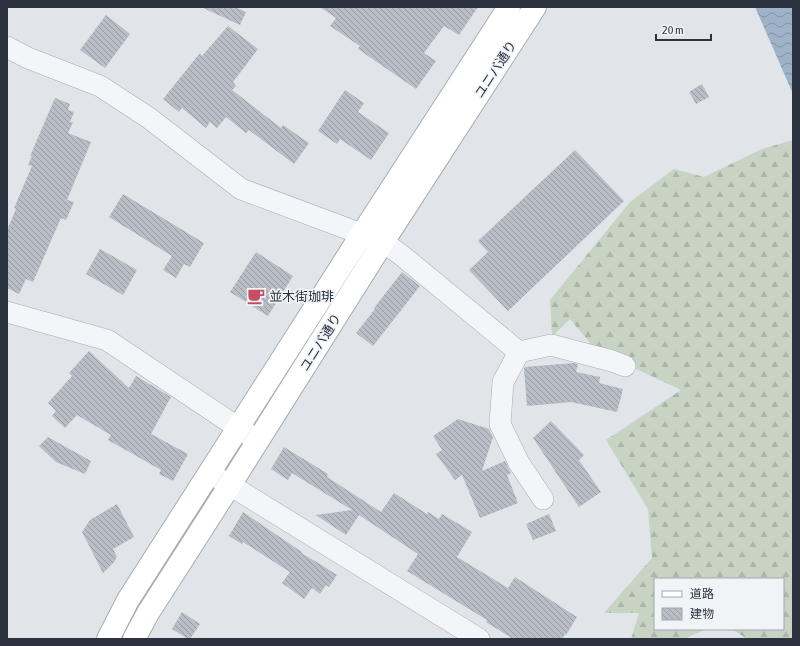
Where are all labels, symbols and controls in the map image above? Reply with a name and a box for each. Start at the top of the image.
scale bar [656,16,711,42]
text: 20 m [662,23,684,37]
street label: ユニバ通り [471,38,519,101]
cafe icon: 並木街珈琲 [246,286,266,306]
place label: 並木街珈琲 [269,289,334,304]
street label: ユニバ通り [297,311,344,374]
legend [654,578,784,630]
text: 道路 [690,587,714,601]
text: 建物 [690,607,714,621]

